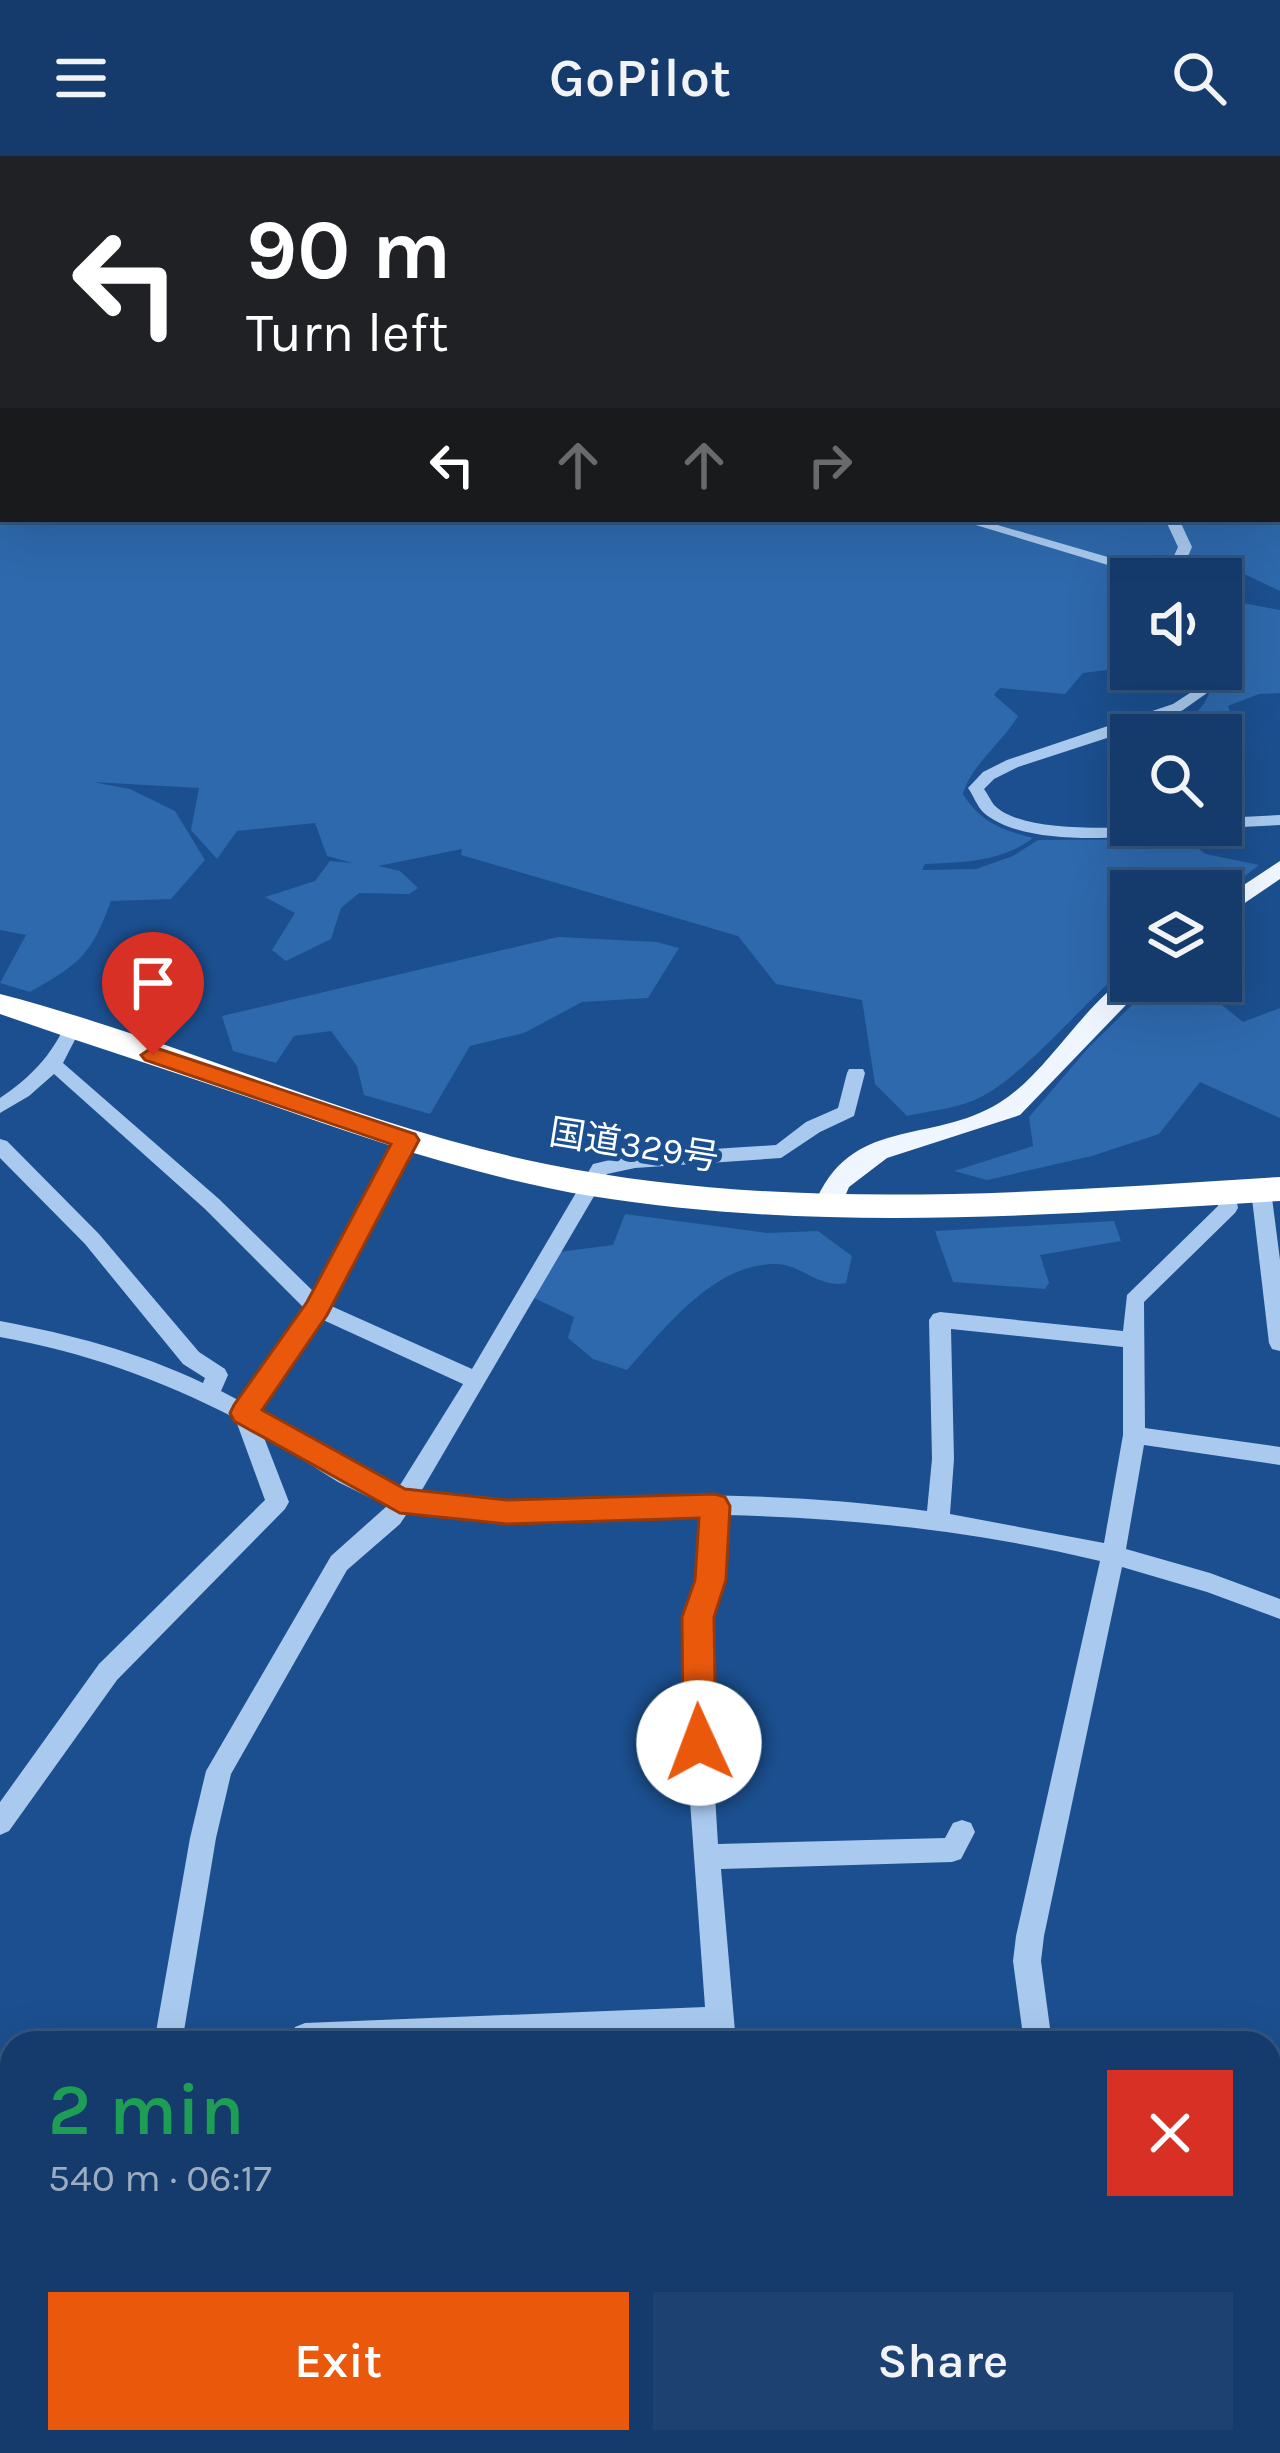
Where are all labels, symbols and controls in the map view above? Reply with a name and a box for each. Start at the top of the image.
icon: menu [48,45,114,111]
icon: search [1166,45,1232,111]
text: GoPilot [549,46,731,110]
text: 90 m [246,201,451,299]
icon: left [48,204,204,360]
text: Turn left [246,301,449,365]
icon: left [419,432,485,498]
icon: ahead [545,432,611,498]
icon: ahead [671,432,737,498]
icon: right [797,432,863,498]
map controls [1110,558,1242,1002]
button: sound [1110,558,1242,690]
button: search [1110,714,1242,846]
button: layers [1110,870,1242,1002]
pin [102,932,204,1055]
icon: arrive [120,950,186,1016]
street label: 国道329号 [546,1111,722,1179]
position arrow [636,1680,762,1806]
text: 2 min [48,2068,245,2152]
button: close [1107,2070,1233,2196]
text: 540 m · 06:17 [48,2155,272,2201]
button: Exit [48,2292,629,2430]
button: Share [653,2292,1233,2430]

